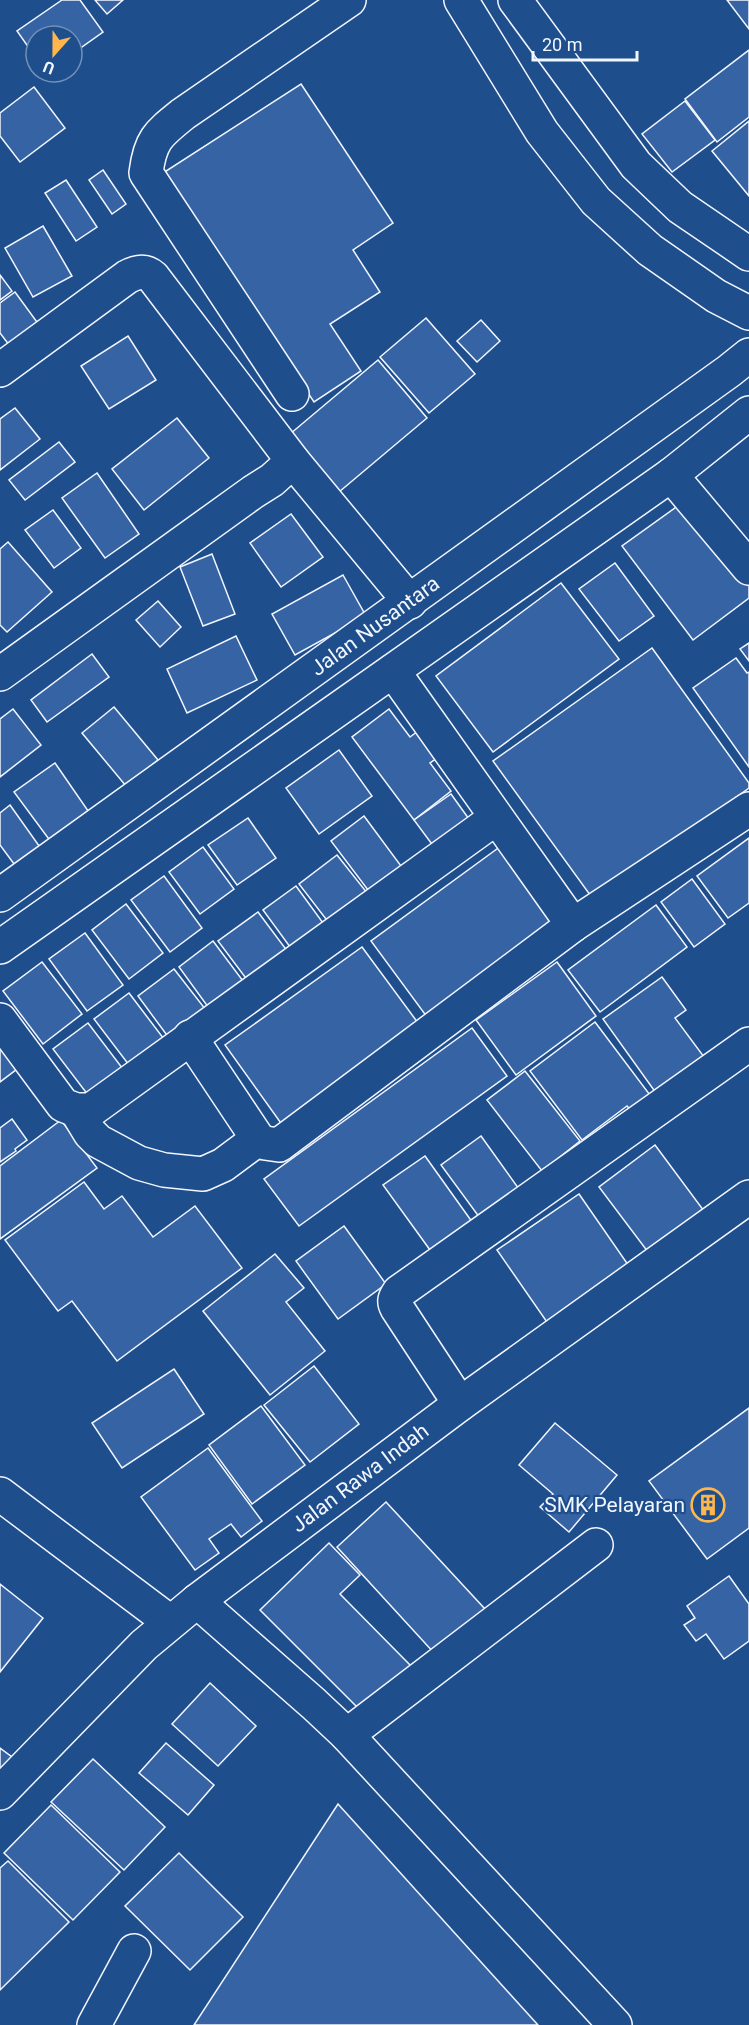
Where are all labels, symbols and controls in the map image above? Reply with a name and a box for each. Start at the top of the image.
north arrow [24,24,84,84]
scale bar [533,24,636,62]
text: 20 m [542,34,582,55]
text: U [40,57,57,78]
street label: Jalan Nusantara [306,571,444,681]
street label: Jalan Rawa Indah [287,1419,433,1537]
building icon: SMK Pelayaran [690,1487,726,1523]
place label: SMK Pelayaran [544,1493,685,1517]

